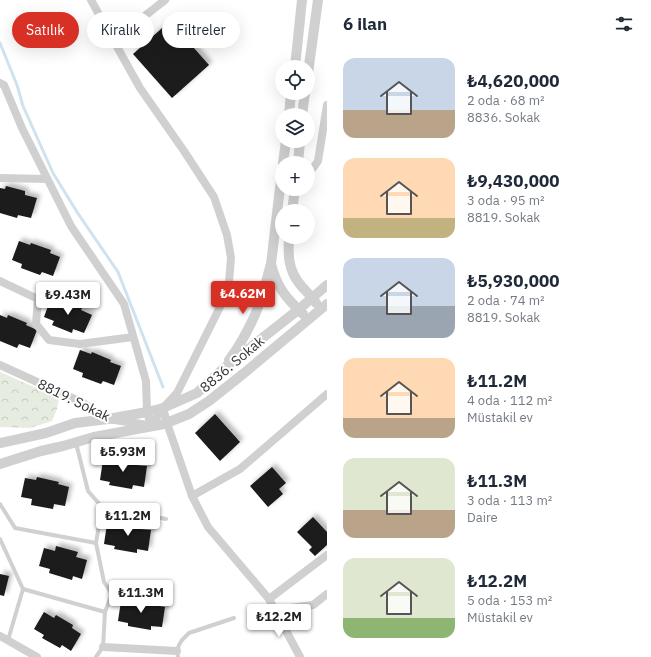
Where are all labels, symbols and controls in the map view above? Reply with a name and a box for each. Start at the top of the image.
chip: Satılık [12,12,79,48]
chip: Kiralık [87,12,154,48]
chip: Filtreler [162,12,240,48]
text: 6 ilan [343,13,387,35]
icon: filters [613,13,635,35]
map controls [275,60,315,244]
button: locate [275,60,315,100]
text: ₺4,620,000 [467,70,559,92]
icon: home [375,74,423,122]
text: 2 oda · 68 m² [467,92,545,109]
button: layers [275,108,315,148]
text: 8836. Sokak [467,109,540,126]
button: + [275,156,315,196]
text: ₺9,430,000 [467,170,559,192]
icon: home [375,174,423,222]
text: 3 oda · 95 m² [467,192,545,209]
button: − [275,204,315,244]
text: 8819. Sokak [467,209,540,226]
text: ₺5,930,000 [467,270,559,292]
icon: home [375,274,423,322]
pin: ₺4.62M [210,281,276,315]
pin: ₺9.43M [35,282,101,316]
text: ₺4.62M [220,285,266,302]
text: ₺9.43M [45,286,91,303]
text: 2 oda · 74 m² [467,292,545,309]
text: 8819. Sokak [467,309,540,326]
street label: 8836. Sokak [196,331,268,396]
text: ₺11.2M [467,370,527,392]
icon: home [375,374,423,422]
street label: 8819. Sokak [35,375,114,426]
text: 4 oda · 112 m² [467,392,552,409]
text: Müstakil ev [467,409,533,426]
pin: ₺5.93M [90,439,156,473]
text: ₺5.93M [100,443,146,460]
text: ₺11.3M [467,470,527,492]
icon: home [375,474,423,522]
text: 3 oda · 113 m² [467,492,552,509]
pin: ₺11.2M [95,503,161,537]
text: ₺11.2M [105,507,151,524]
text: Daire [467,509,498,526]
text: ₺12.2M [467,570,527,592]
icon: home [375,574,423,622]
pin: ₺11.3M [108,580,174,614]
text: ₺11.3M [118,584,164,601]
text: 5 oda · 153 m² [467,592,552,609]
pin: ₺12.2M [246,604,312,638]
text: ₺12.2M [256,608,302,625]
text: Müstakil ev [467,609,533,626]

